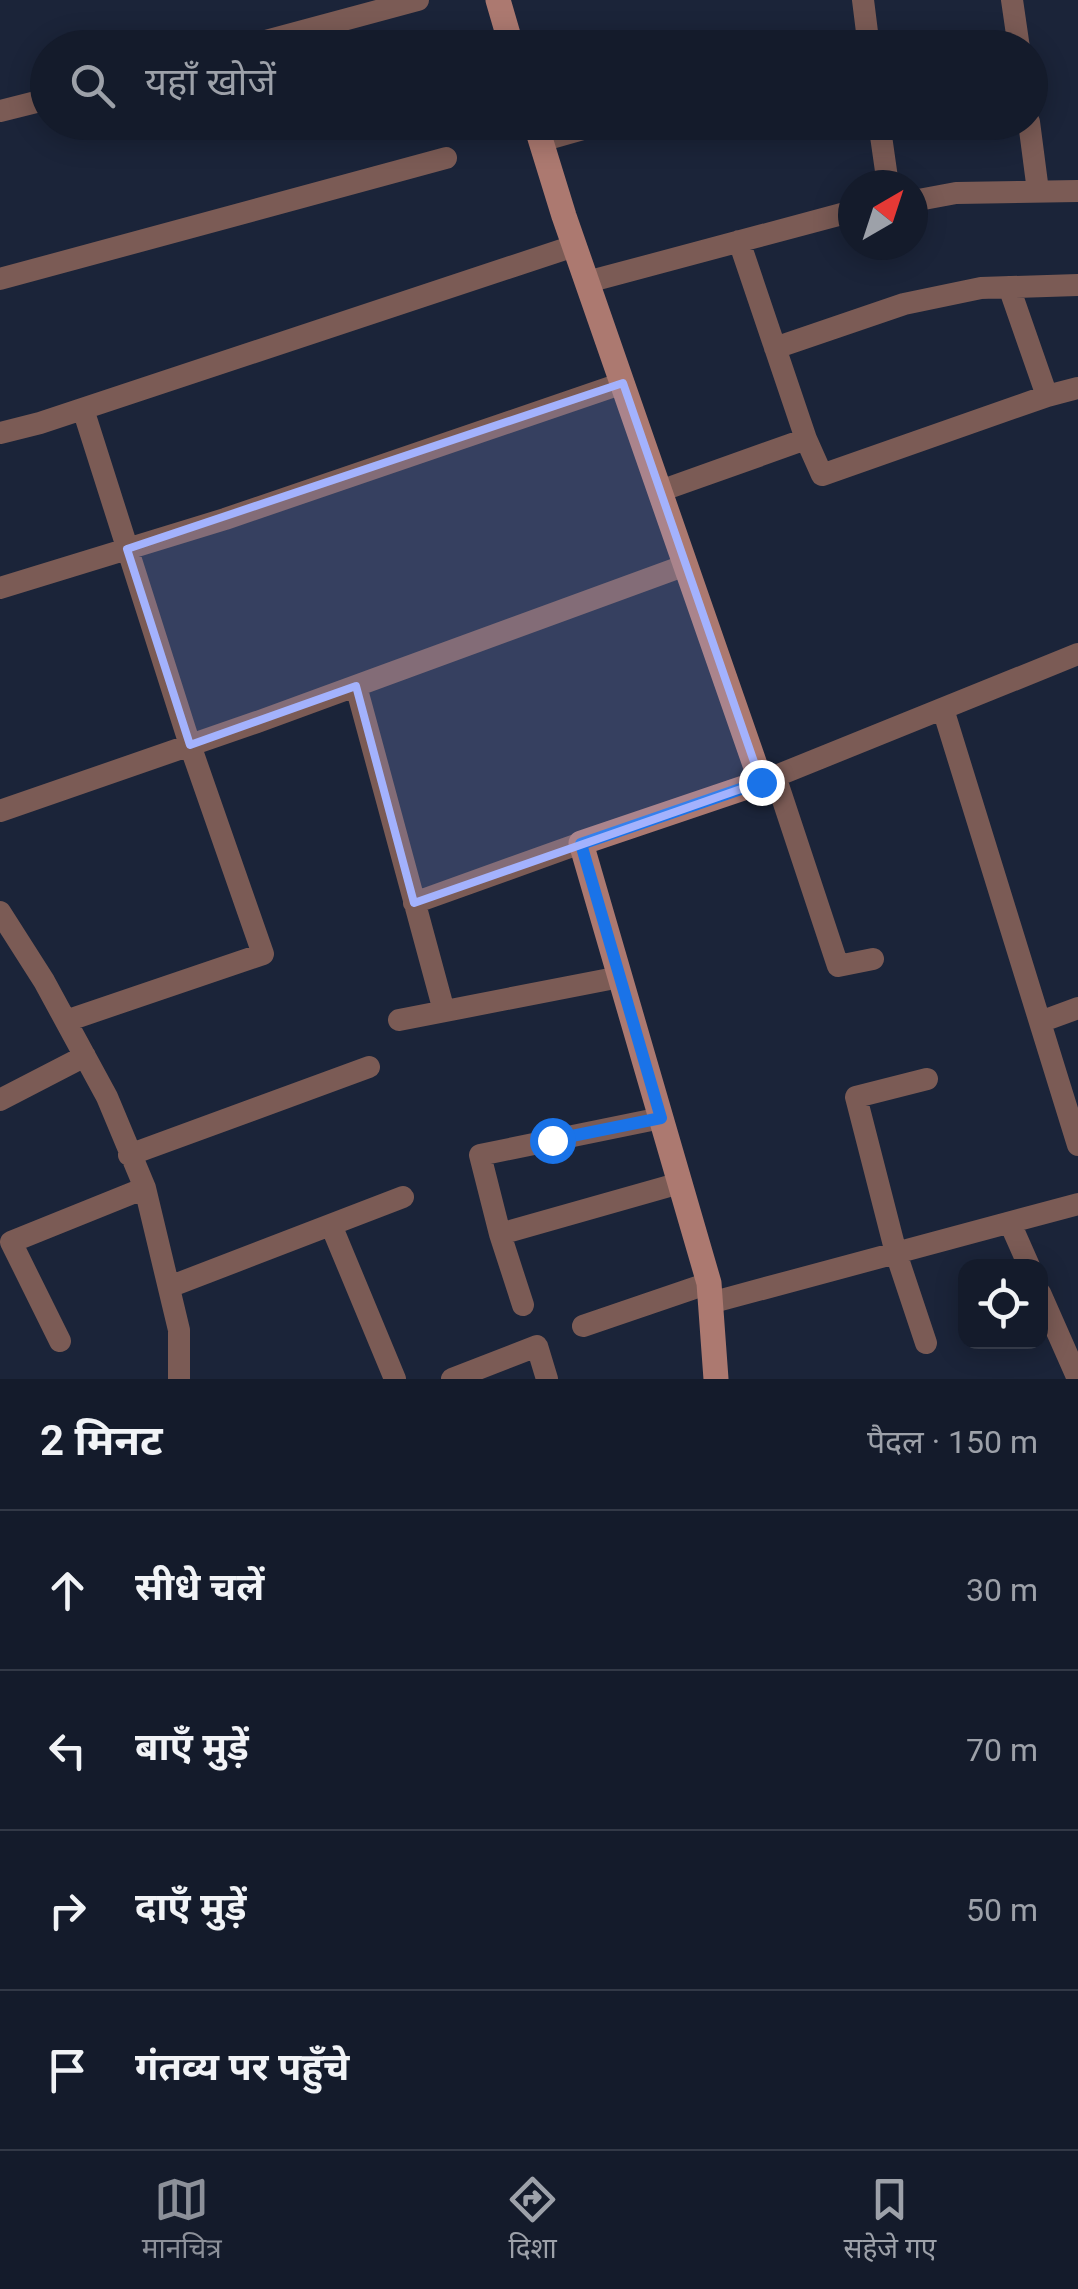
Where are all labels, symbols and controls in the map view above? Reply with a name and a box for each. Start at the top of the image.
search box [30,30,1048,140]
icon: search [65,58,120,113]
text: यहाँ खोजें [145,60,276,104]
north arrow [838,170,928,260]
route end [739,760,785,806]
route start [530,1118,576,1164]
map controls [958,1259,1048,1349]
button: locate [958,1259,1048,1349]
text: 2 मिनट [40,1416,163,1465]
text: पैदल · 150 m [867,1423,1038,1461]
icon: ahead [40,1563,95,1618]
text: सीधे चलें [135,1565,264,1609]
text: 30 m [966,1571,1038,1609]
icon: left [40,1723,95,1778]
text: बाएँ मुड़ें [135,1725,249,1769]
text: 70 m [966,1731,1038,1769]
icon: right [40,1883,95,1938]
text: दाएँ मुड़ें [135,1885,246,1929]
text: 50 m [966,1891,1038,1929]
icon: arrive [40,2043,95,2098]
text: गंतव्य पर पहुँचे [135,2045,349,2089]
tab: मानचित्र [142,2172,222,2269]
tab: दिशा [505,2172,560,2269]
tab: सहेजे गए [844,2172,936,2269]

